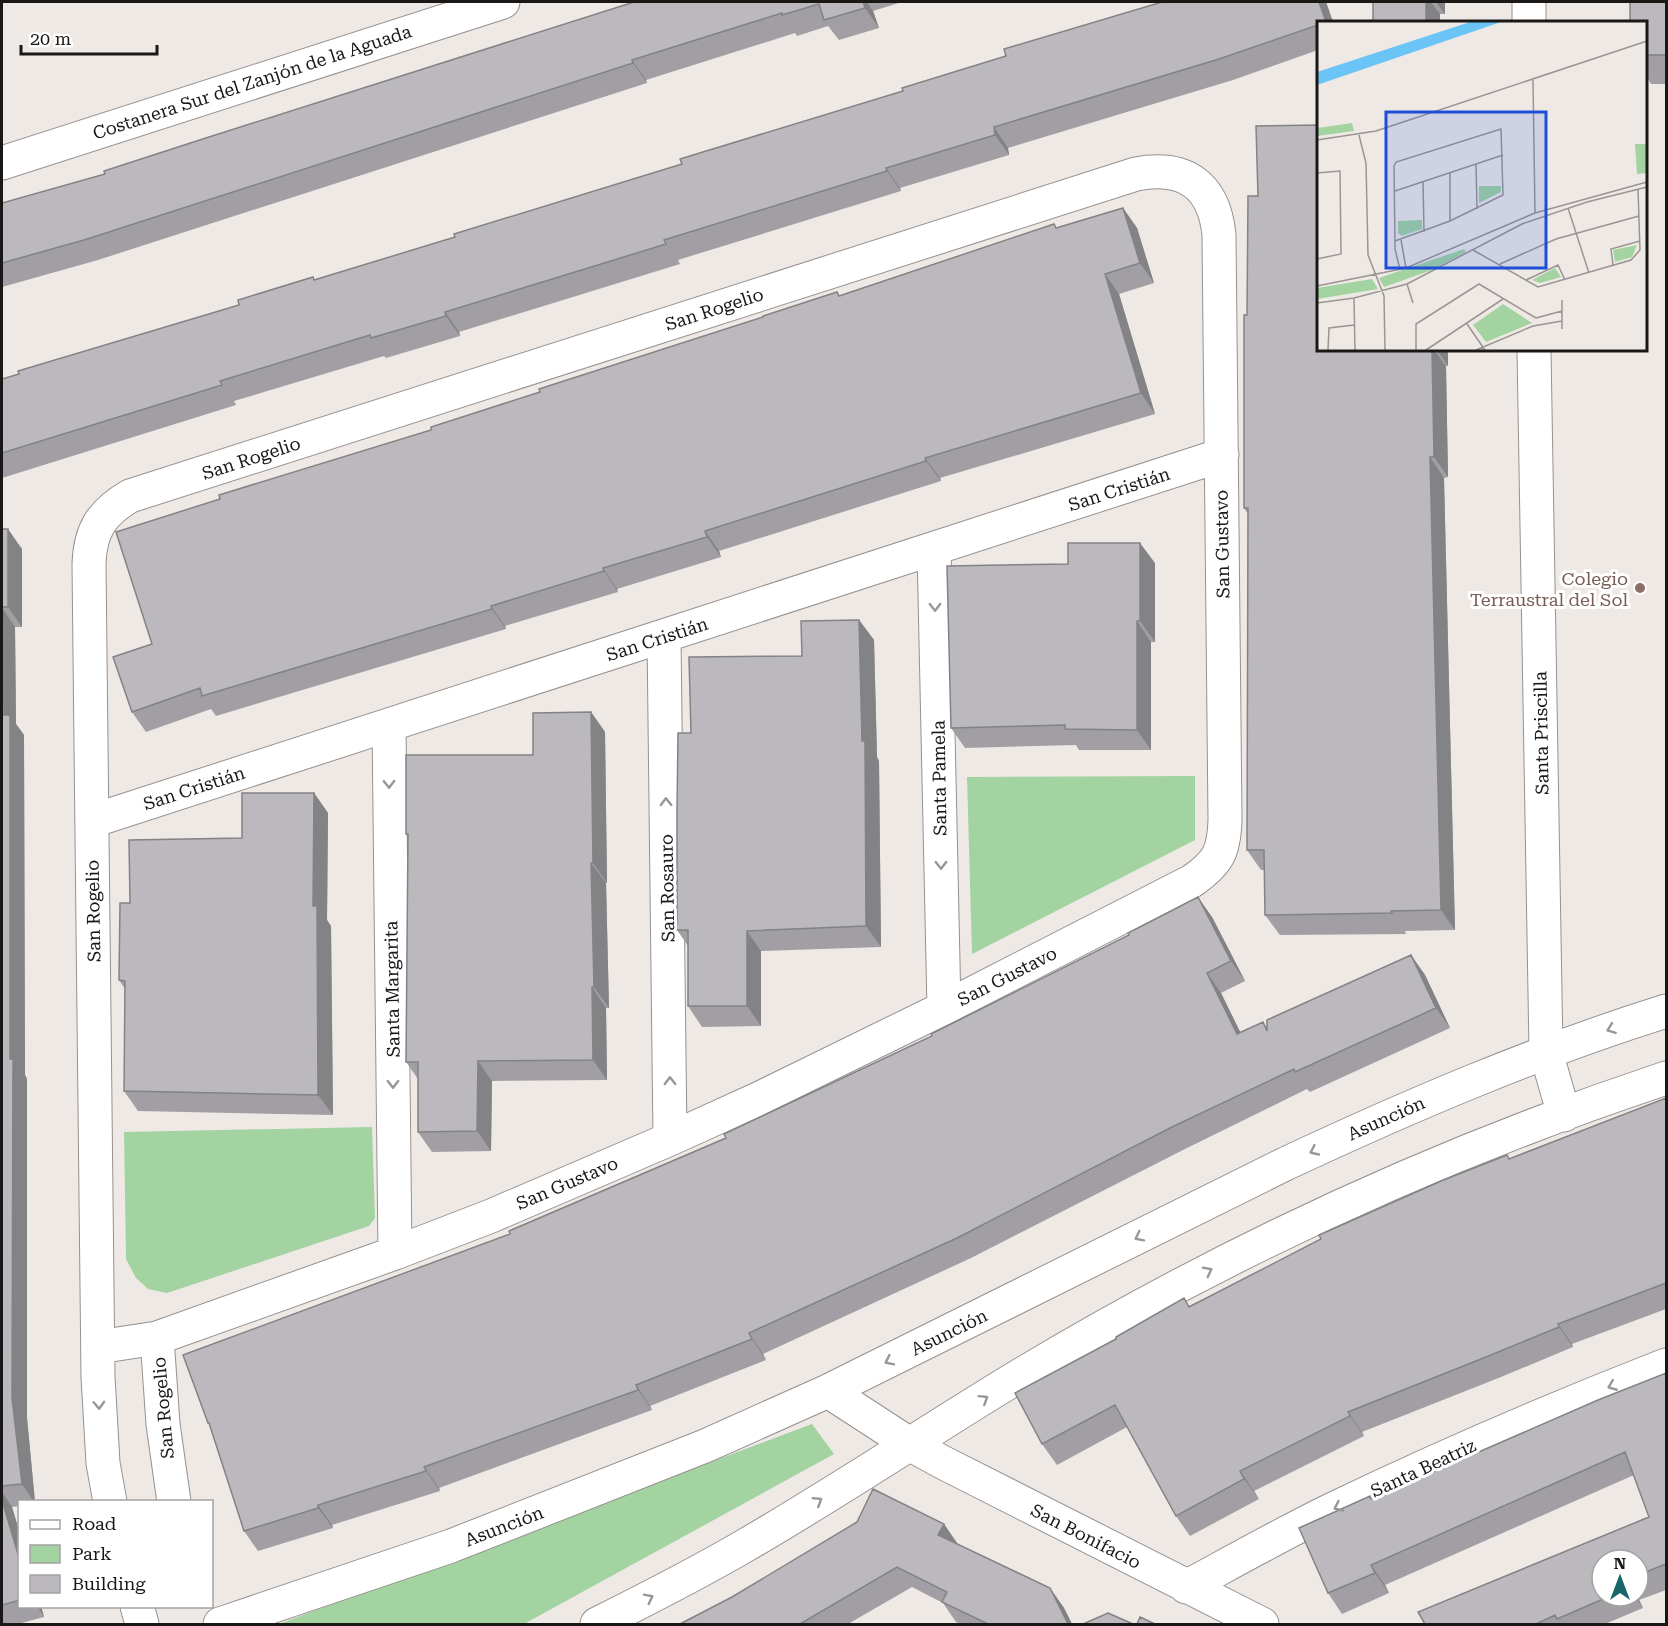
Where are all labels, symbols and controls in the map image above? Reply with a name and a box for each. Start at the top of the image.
scale bar [21,18,158,56]
street label: Costanera Sur del Zanjón de la Aguada [90,20,414,144]
inset map [1317,21,1647,351]
text: 20 m [30,28,71,49]
street label: San Rogelio [662,283,766,335]
street label: San Rogelio [199,432,303,484]
street label: San Cristián [1065,463,1173,515]
street label: San Gustavo [1211,490,1233,598]
place label: Colegio Terraustral del Sol [1470,568,1628,610]
marker: Colegio Terraustral del Sol [1633,581,1647,595]
one-way arrow [929,603,941,612]
street label: San Cristián [603,613,711,665]
street label: Santa Priscilla [1529,671,1553,795]
street label: Santa Pamela [927,720,951,836]
street label: San Cristián [140,762,248,814]
one-way arrow [383,779,396,788]
one-way arrow [660,797,672,806]
street label: San Rosauro [656,834,678,942]
street label: San Rogelio [82,860,104,962]
one-way arrow [935,861,947,870]
street label: Santa Margarita [380,920,404,1058]
street label: San Gustavo [954,942,1060,1010]
one-way arrow [1606,1022,1617,1035]
one-way arrow [664,1076,676,1085]
one-way arrow [387,1079,399,1088]
street label: Asunción [1344,1091,1428,1144]
one-way arrow [1309,1143,1320,1155]
street label: San Gustavo [513,1152,621,1214]
one-way arrow [1135,1230,1146,1242]
one-way arrow [1202,1267,1213,1279]
street label: Asunción [907,1304,991,1360]
one-way arrow [885,1354,896,1366]
street label: San Rogelio [148,1356,178,1460]
one-way arrow [1607,1379,1618,1392]
one-way arrow [978,1394,988,1406]
one-way arrow [92,1401,105,1410]
street label: Santa Beatriz [1367,1434,1479,1501]
one-way arrow [812,1497,822,1509]
street label: San Bonifacio [1027,1499,1145,1573]
legend [18,1500,213,1608]
one-way arrow [1333,1500,1344,1512]
street label: Asunción [462,1501,547,1551]
text: Road [72,1513,117,1534]
text: Park [72,1543,112,1564]
north arrow [1590,1548,1650,1608]
text: N [1614,1554,1626,1573]
text: Building [72,1573,146,1594]
one-way arrow [642,1593,653,1605]

